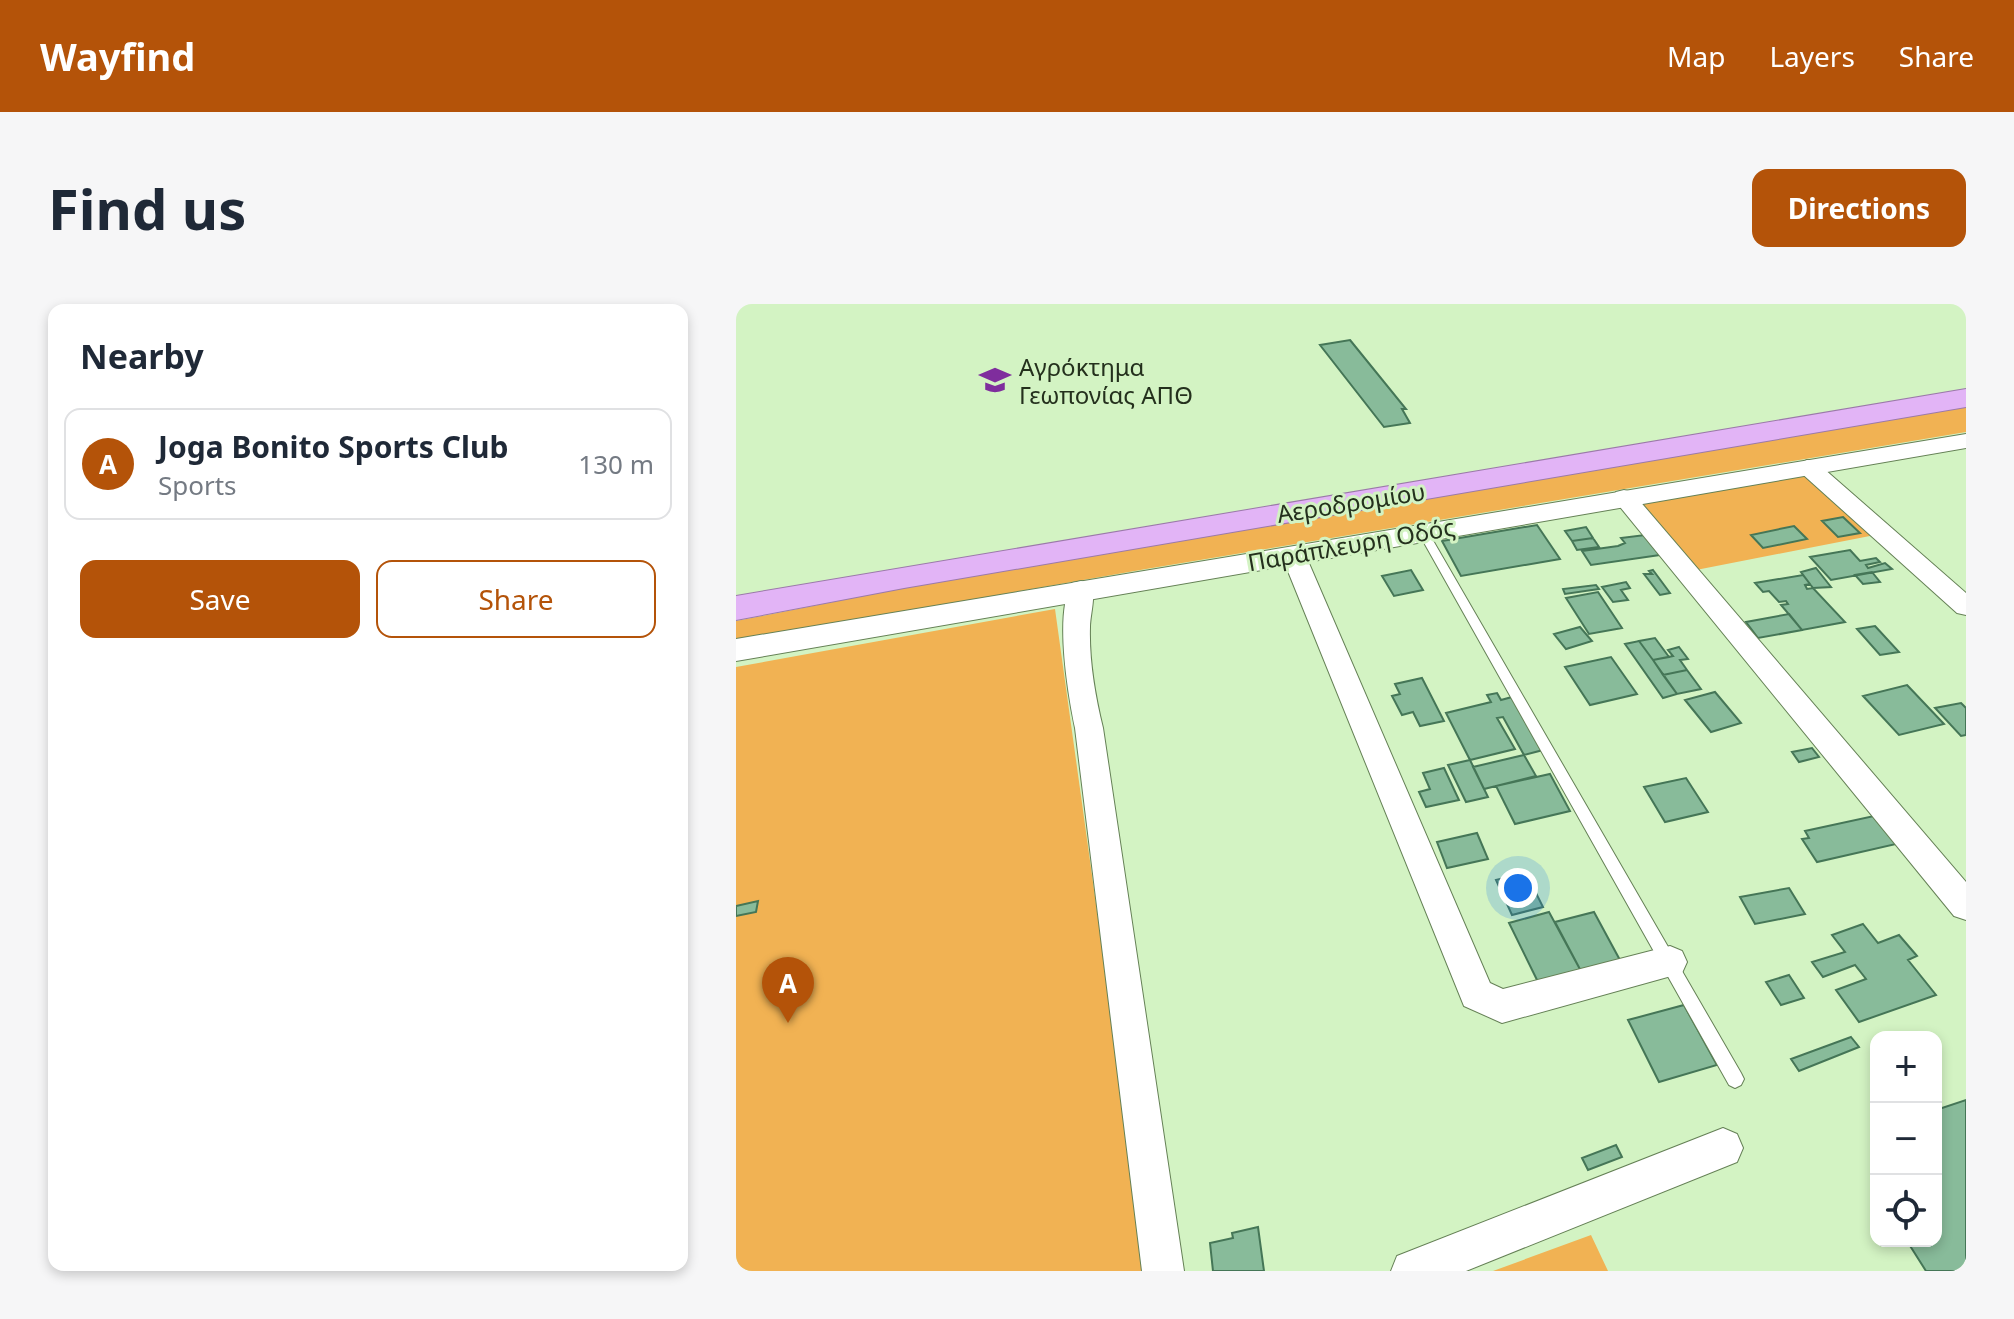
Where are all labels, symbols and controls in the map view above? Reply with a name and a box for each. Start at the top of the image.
text: Wayfind [40,30,195,82]
text: Map [1667,37,1725,75]
text: Layers [1769,37,1855,75]
text: Share [1899,37,1974,75]
button: Directions [1752,169,1966,247]
text: Find us [48,170,246,246]
text: Nearby [80,333,204,379]
place label: Αγρόκτημα Γεωπονίας ΑΠΘ [1019,350,1193,411]
school or university icon: Αγρόκτημα Γεωπονίας ΑΠΘ [978,363,1012,397]
text: Joga Bonito Sports Club [158,426,508,467]
text: A [99,446,117,482]
text: 130 m [578,446,654,482]
text: Sports [158,467,237,503]
street label: Αεροδρομίου [1274,474,1428,530]
street label: Παράπλευρη Οδός [1245,510,1457,578]
button: Save [80,560,360,638]
button: Share [376,560,656,638]
your location [1498,868,1538,908]
pin: A [762,957,814,1023]
map controls [1870,1031,1942,1247]
button: + [1870,1031,1942,1103]
button: − [1870,1103,1942,1175]
button: locate [1870,1175,1942,1247]

